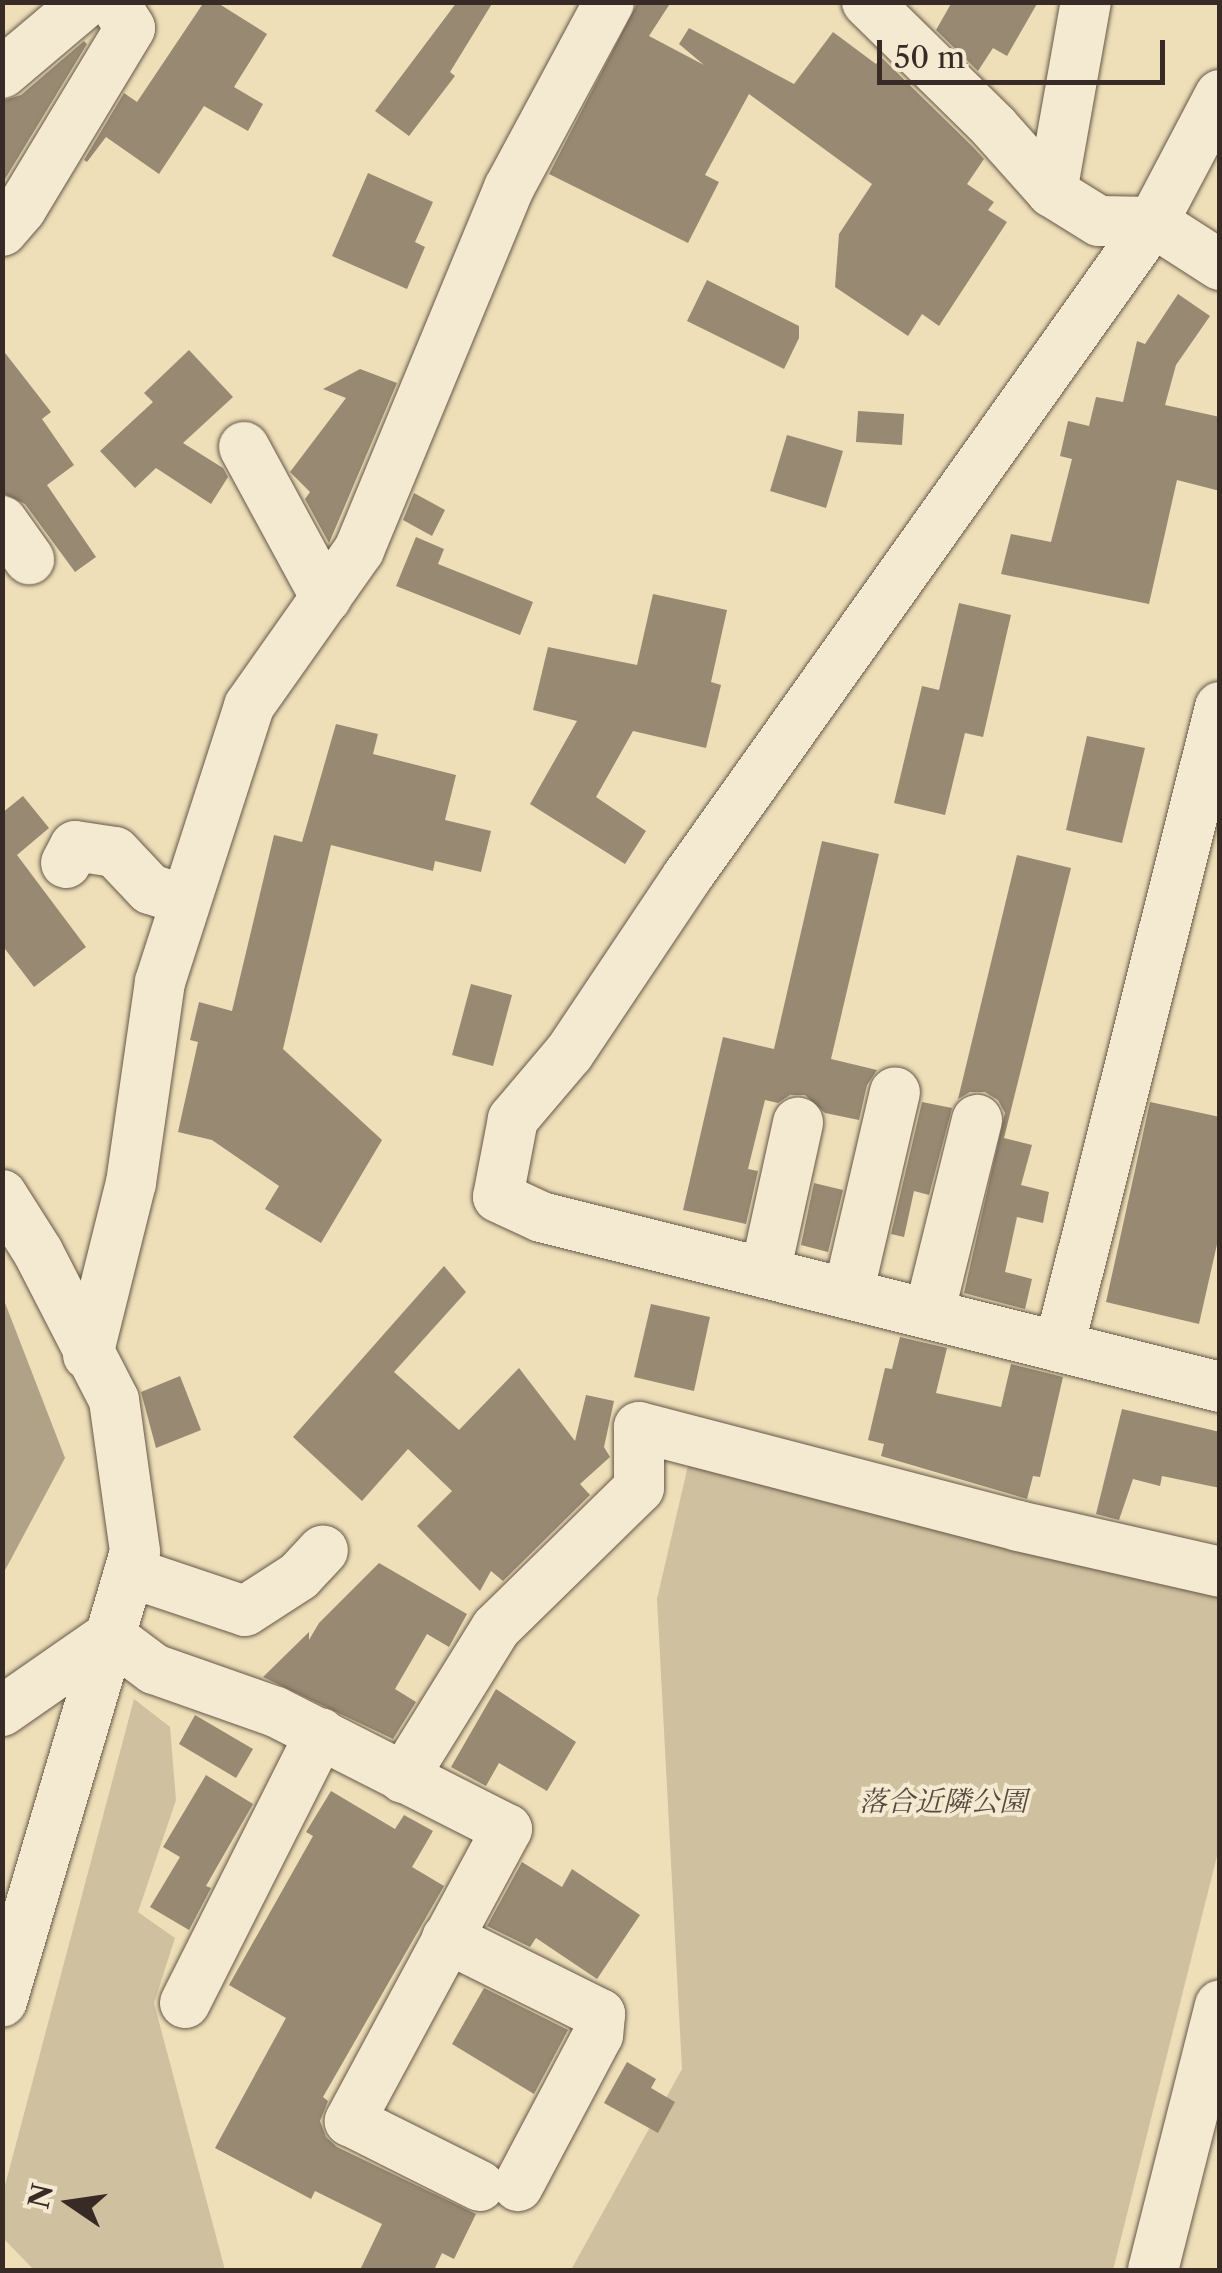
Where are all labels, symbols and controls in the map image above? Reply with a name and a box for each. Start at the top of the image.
scale bar [882,20,1170,82]
text: 50 m [894,39,965,76]
park label: 落合近隣公園 [859,1784,1027,1818]
north arrow [20,2153,120,2253]
text: N [21,2181,60,2212]

